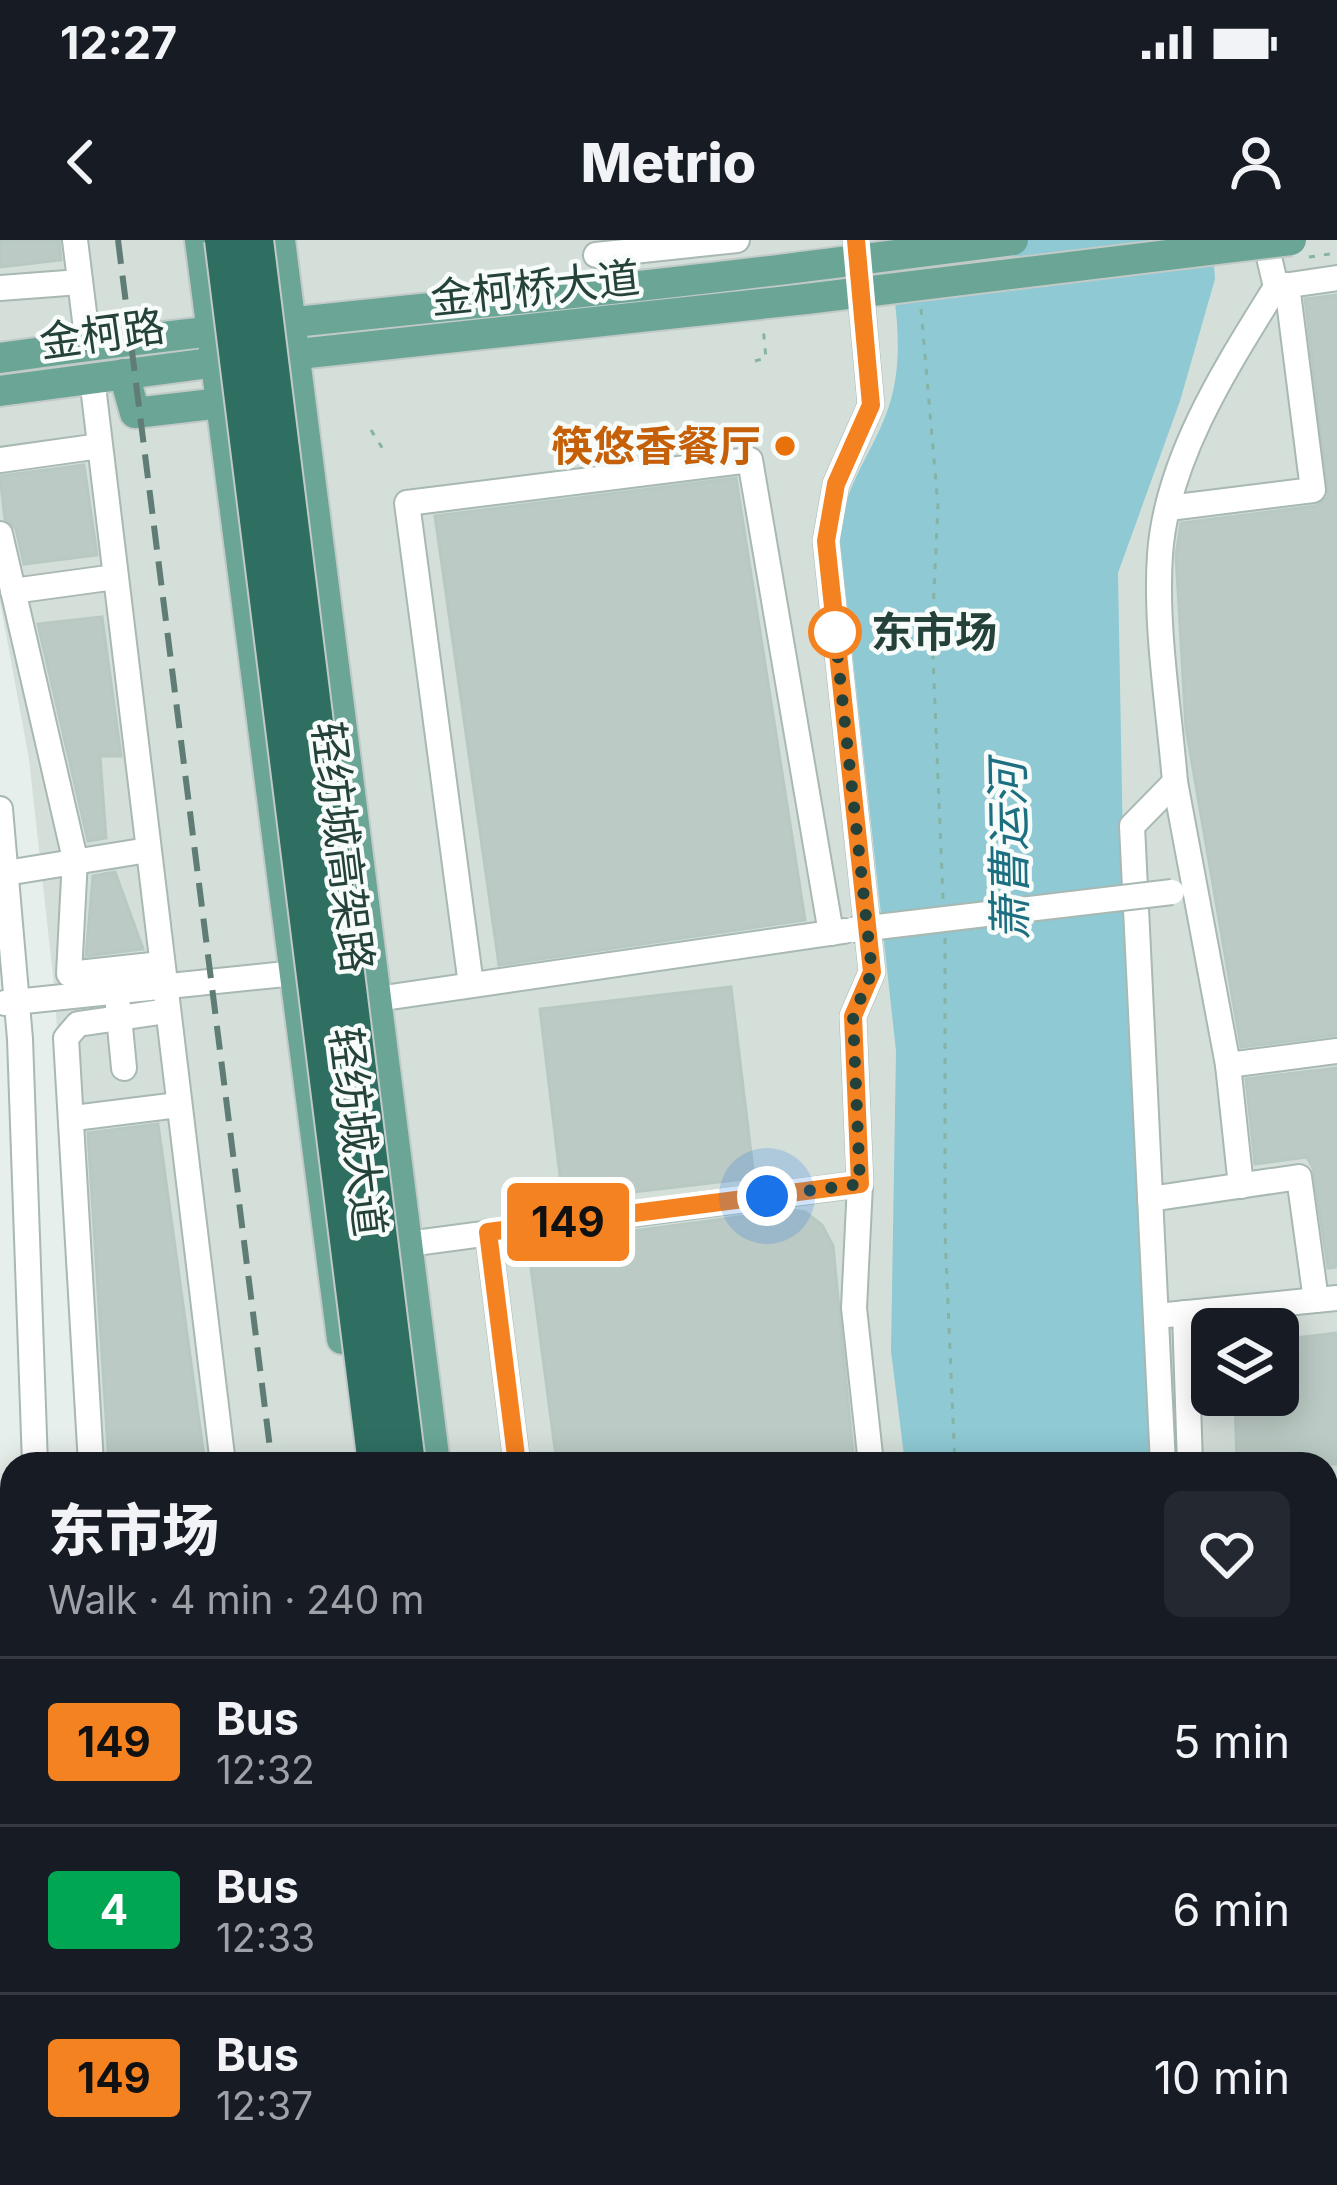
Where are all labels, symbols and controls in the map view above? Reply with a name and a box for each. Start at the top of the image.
text: 12:27 [60,15,177,70]
icon: back [48,129,114,195]
icon: person [1223,129,1289,195]
text: Metrio [581,130,756,195]
street label: 金柯桥大道 [428,251,642,324]
street label: 金柯路 [36,299,168,368]
place label: 筷悠香餐厅 [551,420,761,471]
marker: 筷悠香餐厅 [772,433,798,459]
place label: 东市场 [871,606,997,657]
marker: 东市场 [810,607,860,657]
street label: 轻纺城高架路 [303,719,384,975]
water label: 萧曹运河 [979,753,1038,941]
street label: 轻纺城大道 [320,1025,397,1239]
your location [737,1166,797,1226]
line badge: 149 [499,1183,637,1261]
text: 149 [531,1196,605,1247]
map controls [1191,1308,1299,1416]
button: layers [1191,1308,1299,1416]
button: heart [1164,1491,1290,1617]
text: 东市场 [48,1496,219,1565]
text: Walk · 4 min · 240 m [48,1576,424,1623]
text: Bus [216,1691,299,1746]
text: 5 min [1173,1714,1290,1769]
text: 149 [77,1716,151,1767]
text: 12:32 [216,1746,315,1793]
text: Bus [216,1859,299,1914]
text: 6 min [1173,1882,1290,1937]
text: 4 [100,1884,128,1935]
text: 12:33 [216,1914,315,1961]
text: Bus [216,2027,299,2082]
text: 10 min [1154,2050,1290,2105]
text: 149 [77,2052,151,2103]
text: 12:37 [216,2082,313,2129]

